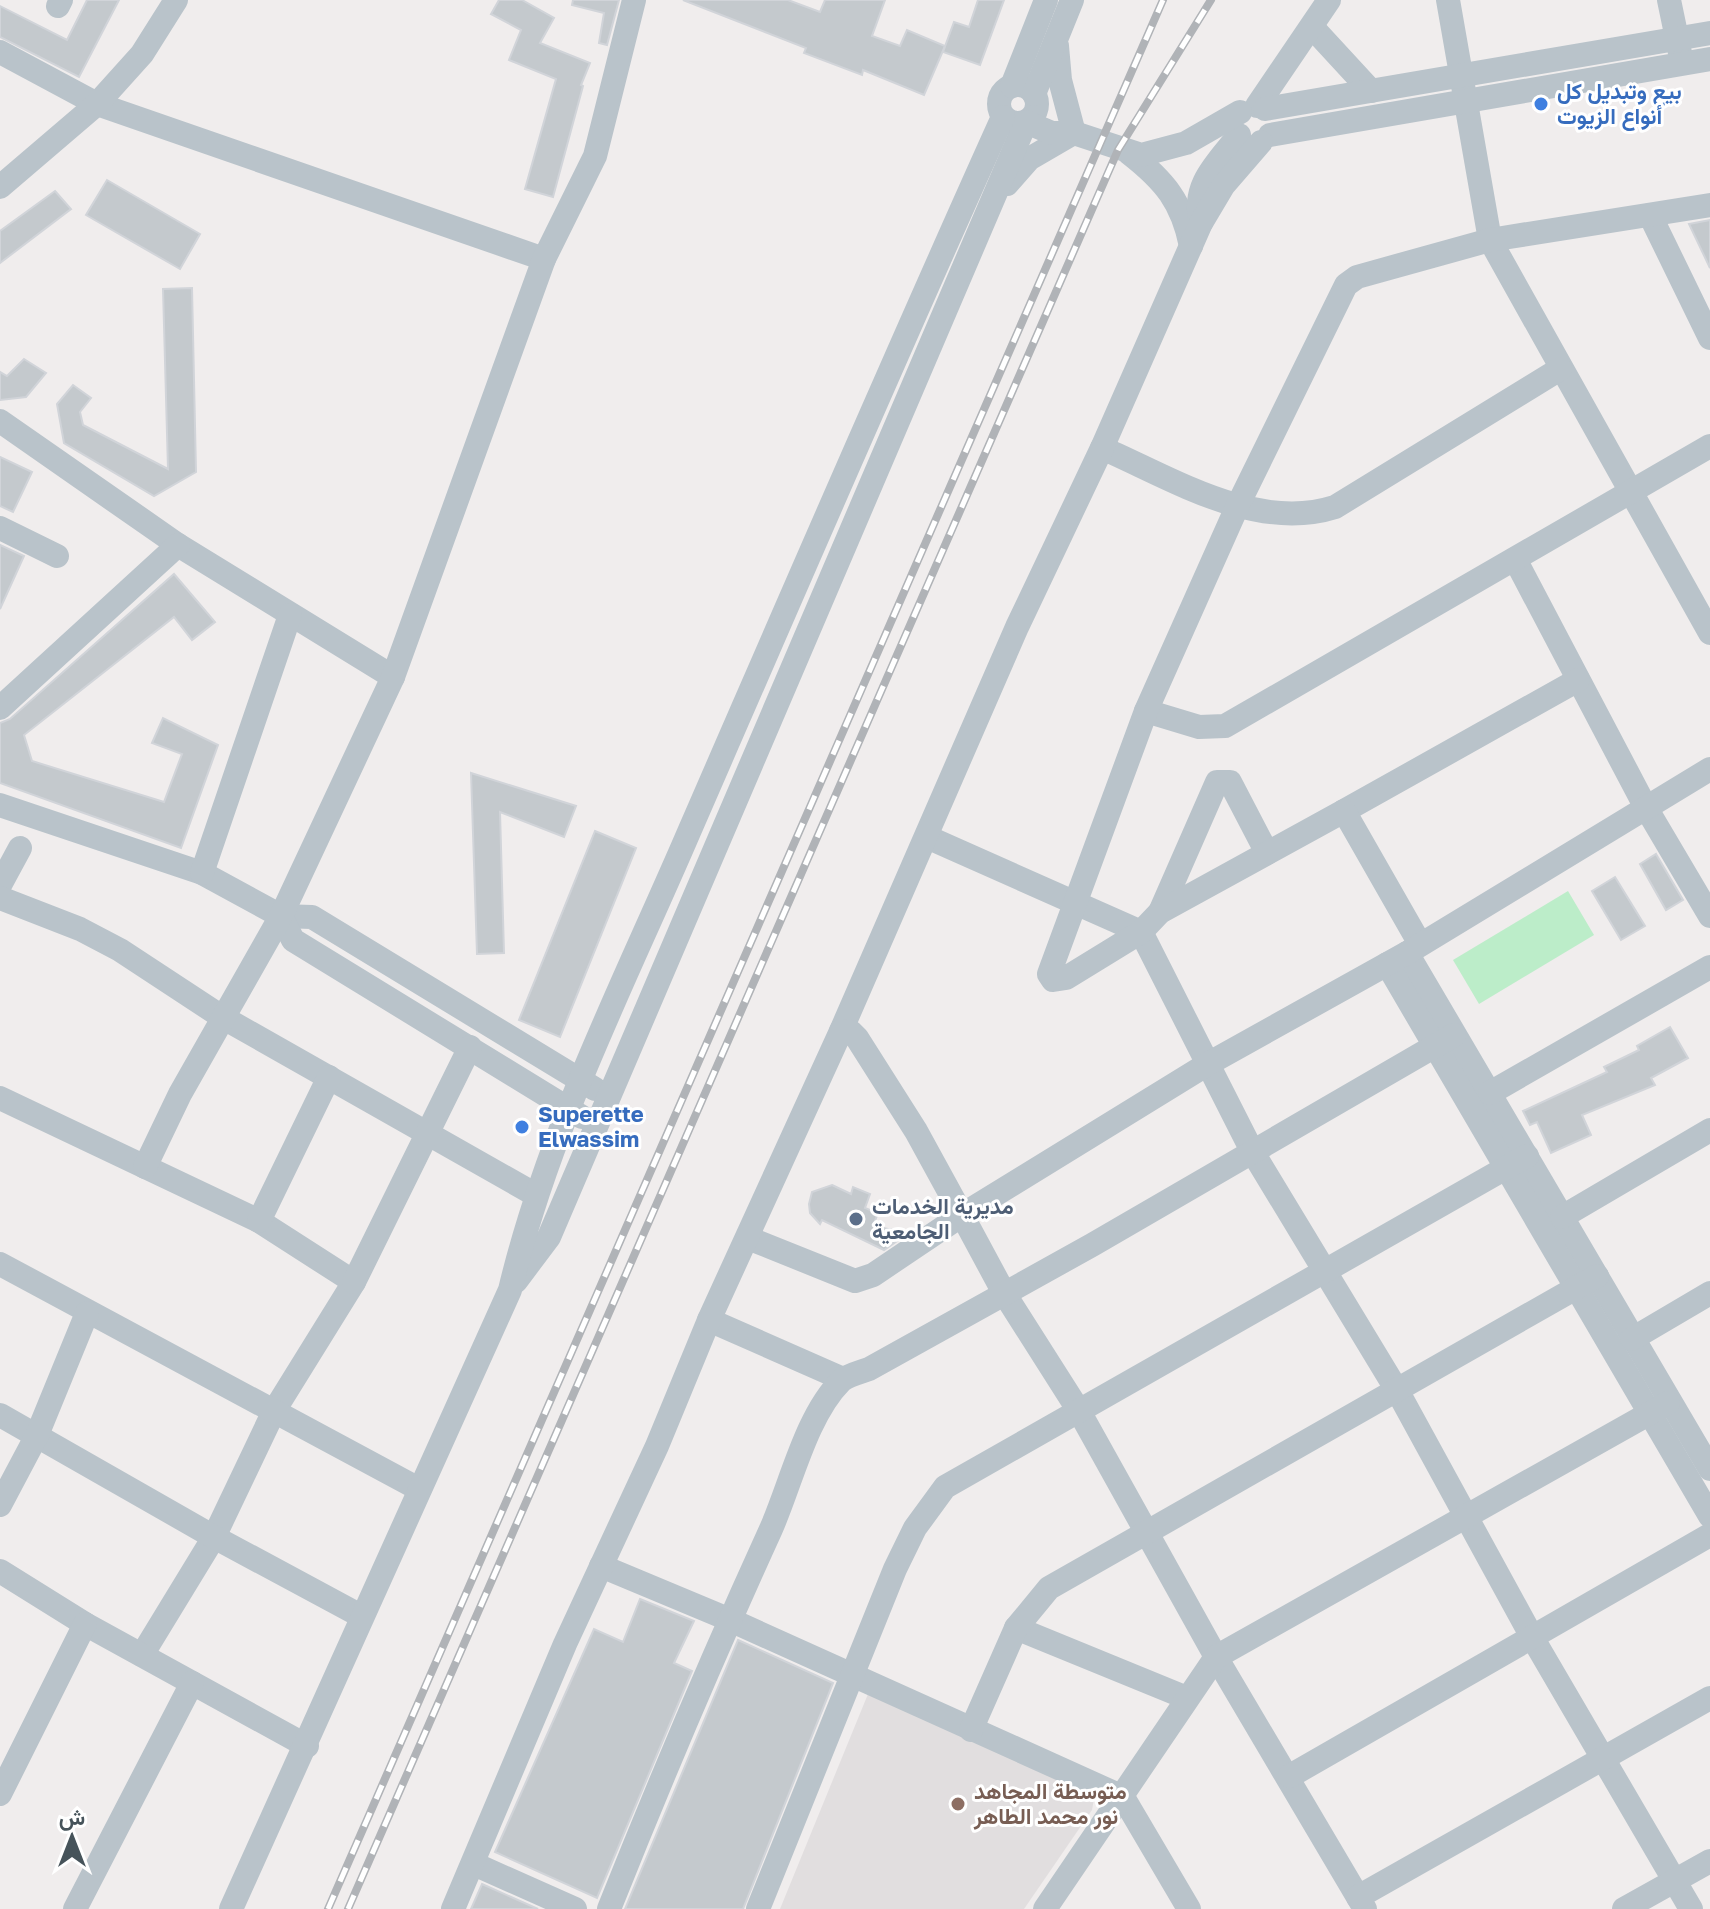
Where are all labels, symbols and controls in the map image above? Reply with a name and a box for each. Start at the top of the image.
place label: بيع وتبديل كل أنواع الزيوت [1557,77,1682,131]
marker: بيع وتبديل كل أنواع الزيوت [1532,95,1550,113]
place label: Superette Elwassim [538,1100,644,1152]
marker: Superette Elwassim [513,1118,531,1136]
place label: مديرية الخدمات الجامعية [872,1192,1014,1245]
marker: مديرية الخدمات الجامعية [847,1210,865,1228]
place label: متوسطة المجاهد نور محمد الطاهر [973,1777,1127,1830]
marker: متوسطة المجاهد نور محمد الطاهر [949,1795,967,1813]
north arrow [32,1797,112,1877]
text: ش [59,1803,85,1831]

